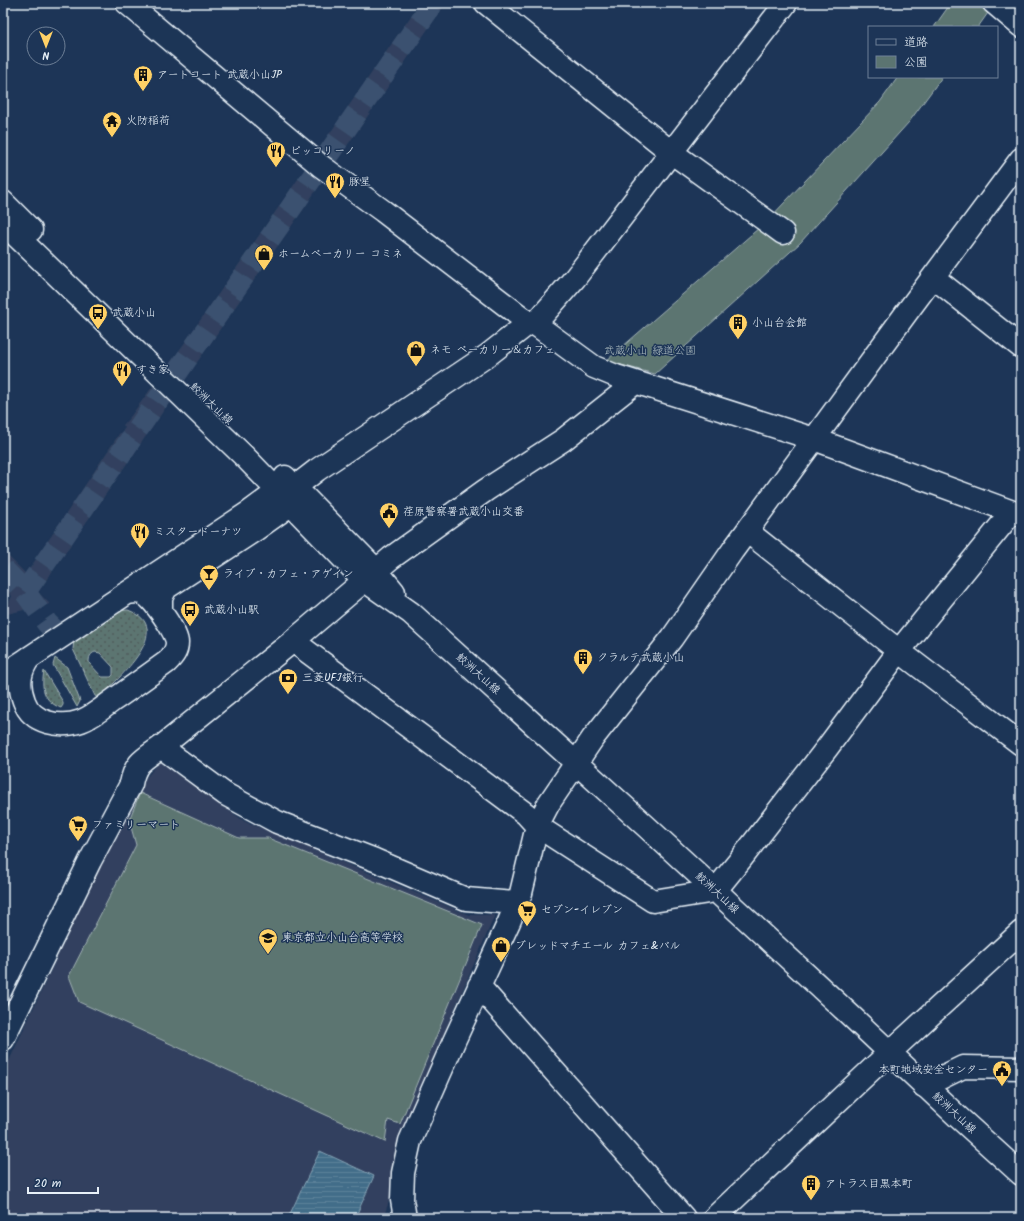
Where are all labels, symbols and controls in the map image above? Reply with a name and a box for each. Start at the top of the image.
north arrow [26,26,66,66]
legend [868,26,998,78]
text: 道路 [904,33,928,52]
text: N [42,46,49,64]
text: 公園 [904,53,928,72]
building icon: アートコート 武蔵小山JP [132,64,154,92]
place label: アートコート 武蔵小山JP [157,66,283,84]
temple icon: 火防稲荷 [101,110,123,138]
place label: 火防稲荷 [126,112,170,130]
restaurant icon: ピッコリーノ [265,140,287,168]
place label: ピッコリーノ [290,142,355,160]
restaurant icon: 豚星 [324,171,346,199]
place label: 豚星 [349,173,371,191]
shop icon: ホームベーカリー コミネ [253,243,275,271]
place label: ホームベーカリー コミネ [278,245,403,263]
bus stop icon: 武蔵小山 [87,302,109,330]
place label: 武蔵小山 [112,304,156,322]
building icon: 小山台会館 [727,312,749,340]
place label: 小山台会館 [752,314,807,332]
shop icon: ネモ ベーカリー＆カフェ [405,339,427,367]
place label: ネモ ベーカリー＆カフェ [430,341,555,359]
park label: 武蔵小山 緑道公園 [604,342,696,360]
restaurant icon: すき家 [111,359,133,387]
place label: すき家 [136,361,169,379]
street label: 鮫洲大山線 [185,378,237,430]
public building icon: 荏原警察署武蔵小山交番 [378,501,400,529]
place label: 荏原警察署武蔵小山交番 [403,503,524,521]
restaurant icon: ミスタードーナツ [129,521,151,549]
place label: ミスタードーナツ [154,523,242,541]
bar icon: ライブ・カフェ・アゲイン [198,563,220,591]
place label: ライブ・カフェ・アゲイン [223,565,353,583]
bus stop icon: 武蔵小山駅 [179,599,201,627]
place label: 武蔵小山駅 [204,601,259,619]
building icon: クラルテ武蔵小山 [572,647,594,675]
street label: 鮫洲大山線 [452,649,504,699]
place label: クラルテ武蔵小山 [597,649,685,667]
bank icon: 三菱UFJ銀行 [277,667,299,695]
place label: 三菱UFJ銀行 [302,669,363,687]
supermarket icon: ファミリーマート [67,814,89,842]
place label: ファミリーマート [92,816,180,834]
street label: 鮫洲大山線 [691,868,743,918]
supermarket icon: セブン-イレブン [516,899,538,927]
place label: セブン-イレブン [541,901,623,919]
school or university icon: 東京都立小山台高等学校 [257,927,279,955]
place label: 東京都立小山台高等学校 [282,929,403,947]
shop icon: ブレッドマチエール カフェ&バル [490,935,512,963]
place label: ブレッドマチエール カフェ&バル [515,937,681,955]
public building icon: 本町地域安全センター [991,1059,1013,1087]
place label: 本町地域安全センター [878,1061,988,1079]
street label: 鮫洲大山線 [928,1088,980,1138]
scale bar [28,1169,98,1195]
building icon: アトラス目黒本町 [800,1173,822,1201]
text: 20 m [34,1174,62,1193]
place label: アトラス目黒本町 [825,1175,913,1193]

